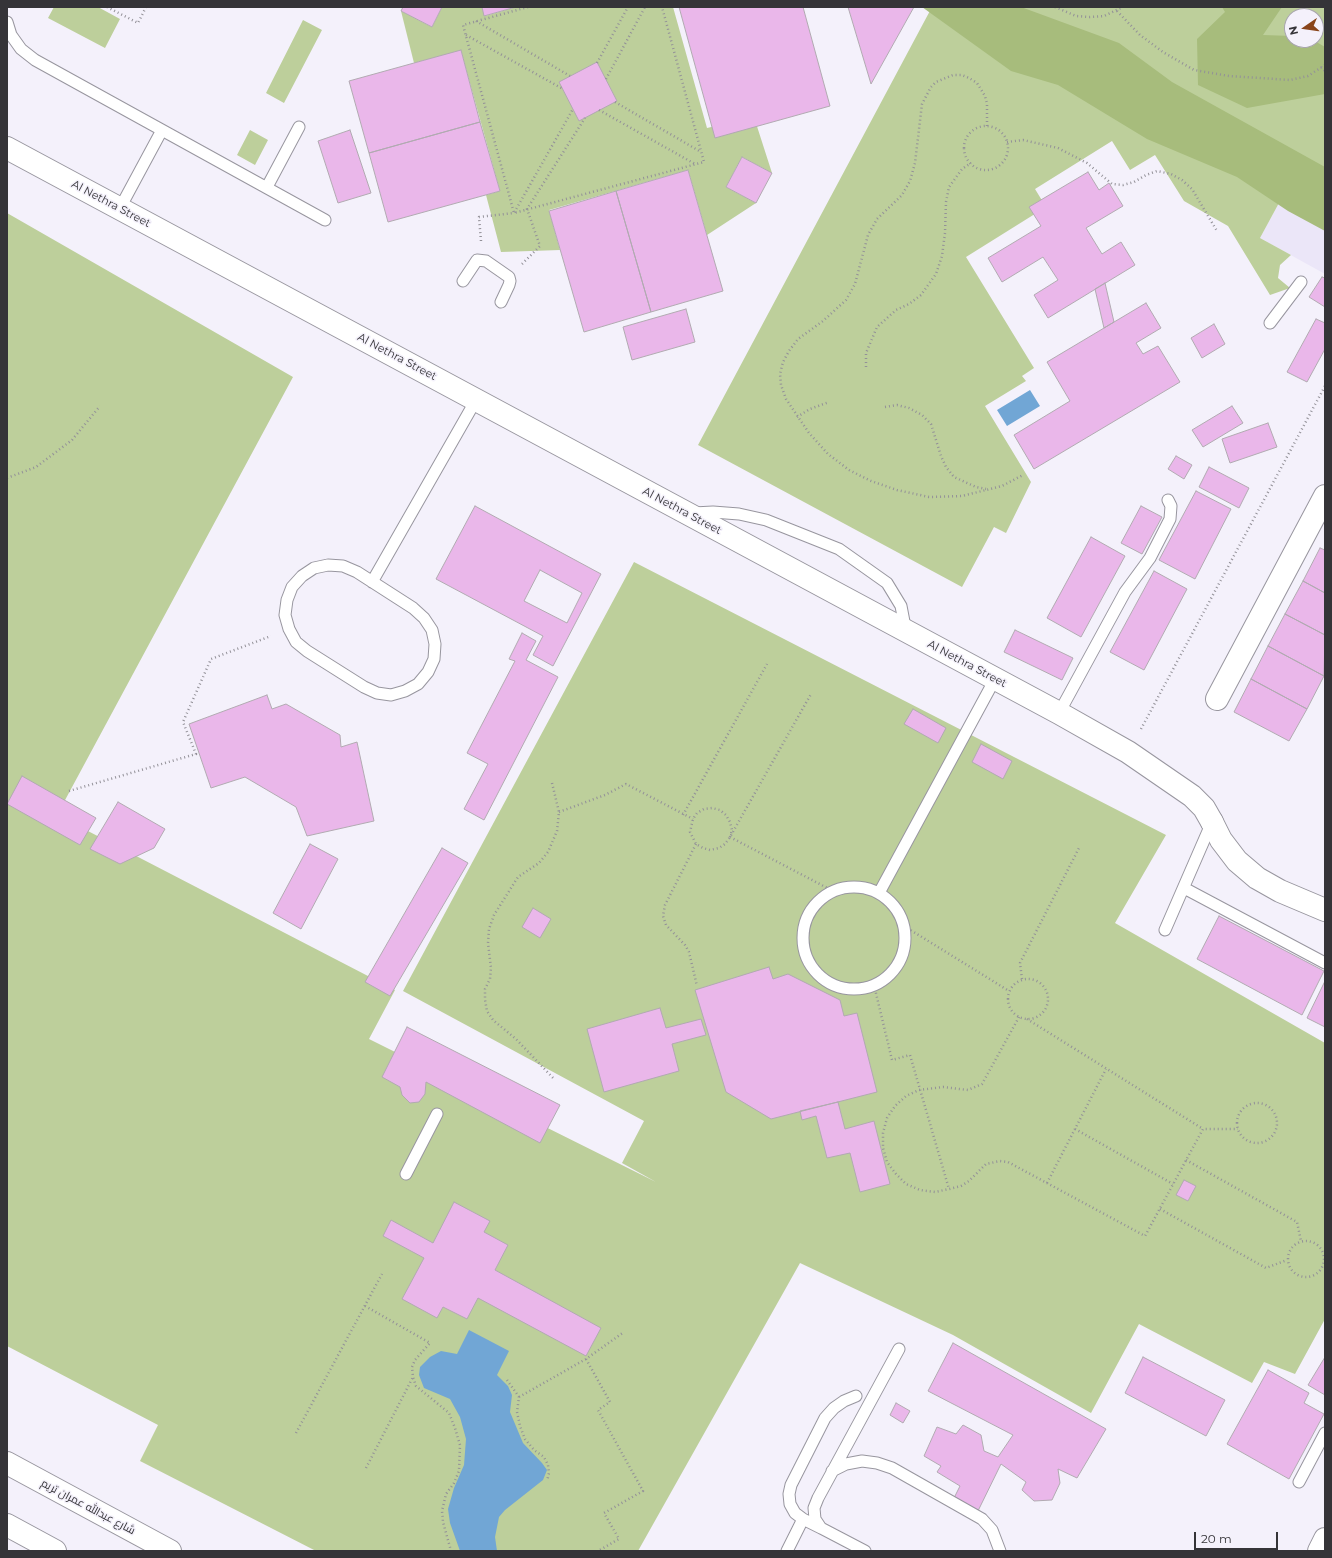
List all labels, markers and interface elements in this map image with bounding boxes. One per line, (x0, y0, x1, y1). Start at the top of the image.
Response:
north arrow (1284, 8, 1324, 48)
text: N (1285, 25, 1301, 36)
street label: Al Nethra Street (69, 178, 153, 230)
street label: Al Nethra Street (355, 331, 439, 383)
street label: Al Nethra Street (640, 485, 724, 537)
street label: Al Nethra Street (925, 638, 1009, 690)
street label: شارع عبدالله عمران تريم (39, 1477, 137, 1537)
scale bar (1196, 1524, 1280, 1550)
text: 20 m (1201, 1531, 1232, 1546)

